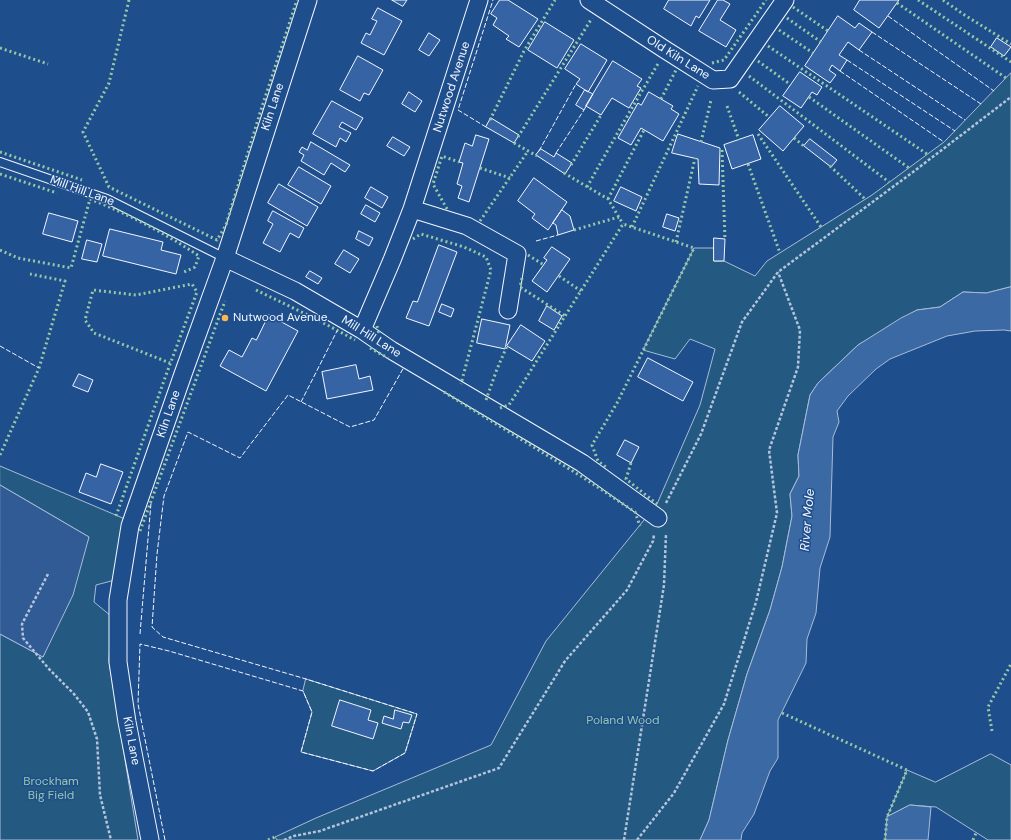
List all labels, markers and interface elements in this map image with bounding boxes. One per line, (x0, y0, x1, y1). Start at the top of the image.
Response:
street label: Old Kiln Lane (644, 33, 712, 83)
street label: Nutwood Avenue (431, 40, 473, 134)
street label: Kiln Lane (259, 81, 287, 133)
street label: Mill Hill Lane (48, 173, 116, 209)
place label: Nutwood Avenue (233, 311, 328, 325)
marker: Nutwood Avenue (220, 313, 230, 323)
street label: Mill Hill Lane (338, 313, 404, 361)
street label: Kiln Lane (154, 388, 184, 440)
water label: River Mole (798, 488, 818, 552)
park label: Poland Wood (586, 714, 660, 728)
street label: Kiln Lane (119, 715, 143, 767)
park label: Brockham Big Field (23, 775, 79, 803)

